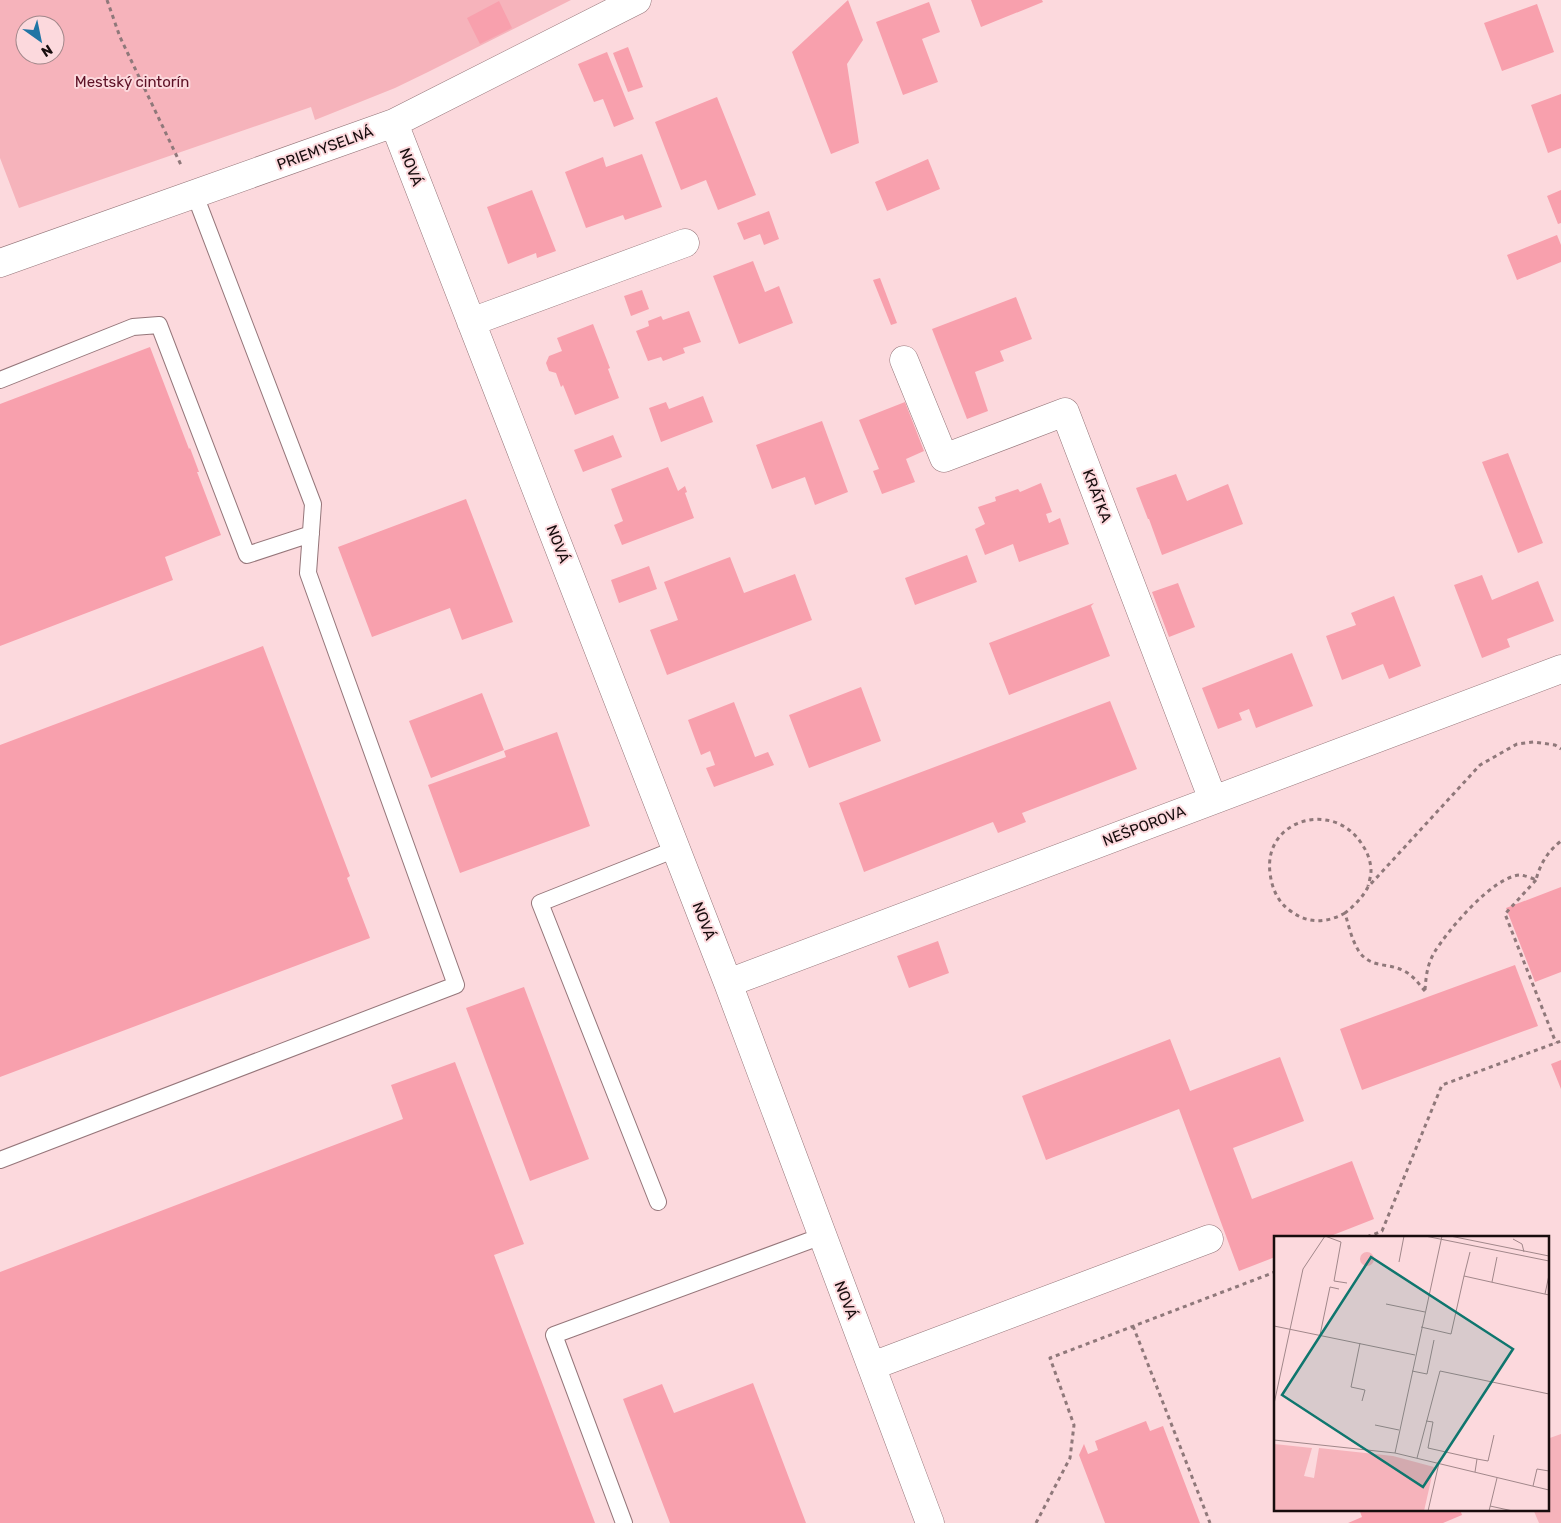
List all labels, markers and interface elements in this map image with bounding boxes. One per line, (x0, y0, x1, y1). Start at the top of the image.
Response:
north arrow (15, 15, 65, 65)
text: N (38, 41, 56, 60)
park label: Mestský cintorín (75, 73, 189, 91)
street label: PRIEMYSELNÁ (274, 122, 376, 174)
street label: NOVÁ (396, 145, 426, 189)
street label: KRÁTKA (1079, 467, 1115, 525)
street label: NOVÁ (543, 522, 573, 566)
street label: NEŠPOROVA (1100, 802, 1188, 850)
street label: NOVÁ (689, 899, 719, 943)
inset map (1274, 1236, 1548, 1510)
street label: NOVÁ (831, 1278, 861, 1322)

